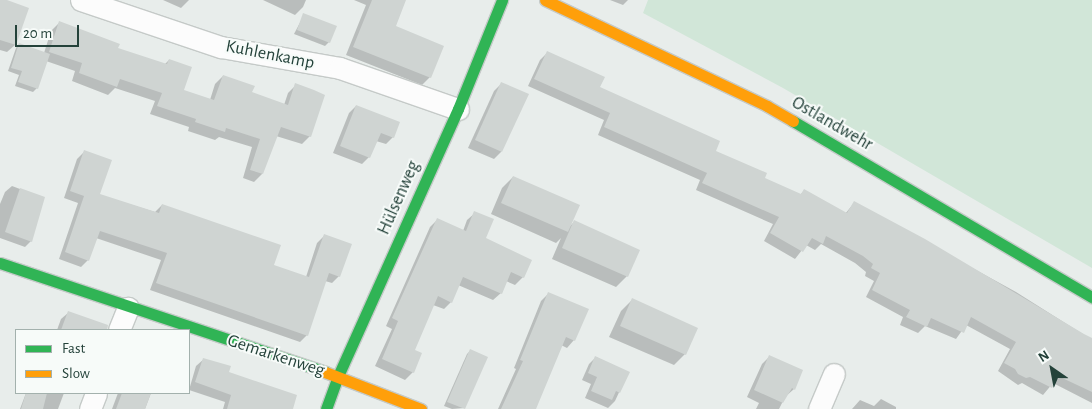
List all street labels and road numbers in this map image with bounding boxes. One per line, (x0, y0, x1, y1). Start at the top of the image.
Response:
street label: Kuhlenkamp (224, 36, 316, 74)
street label: Ostlandwehr (788, 92, 876, 156)
street label: Hülsenweg (373, 158, 425, 238)
street label: Gemarkenweg (225, 330, 327, 382)

